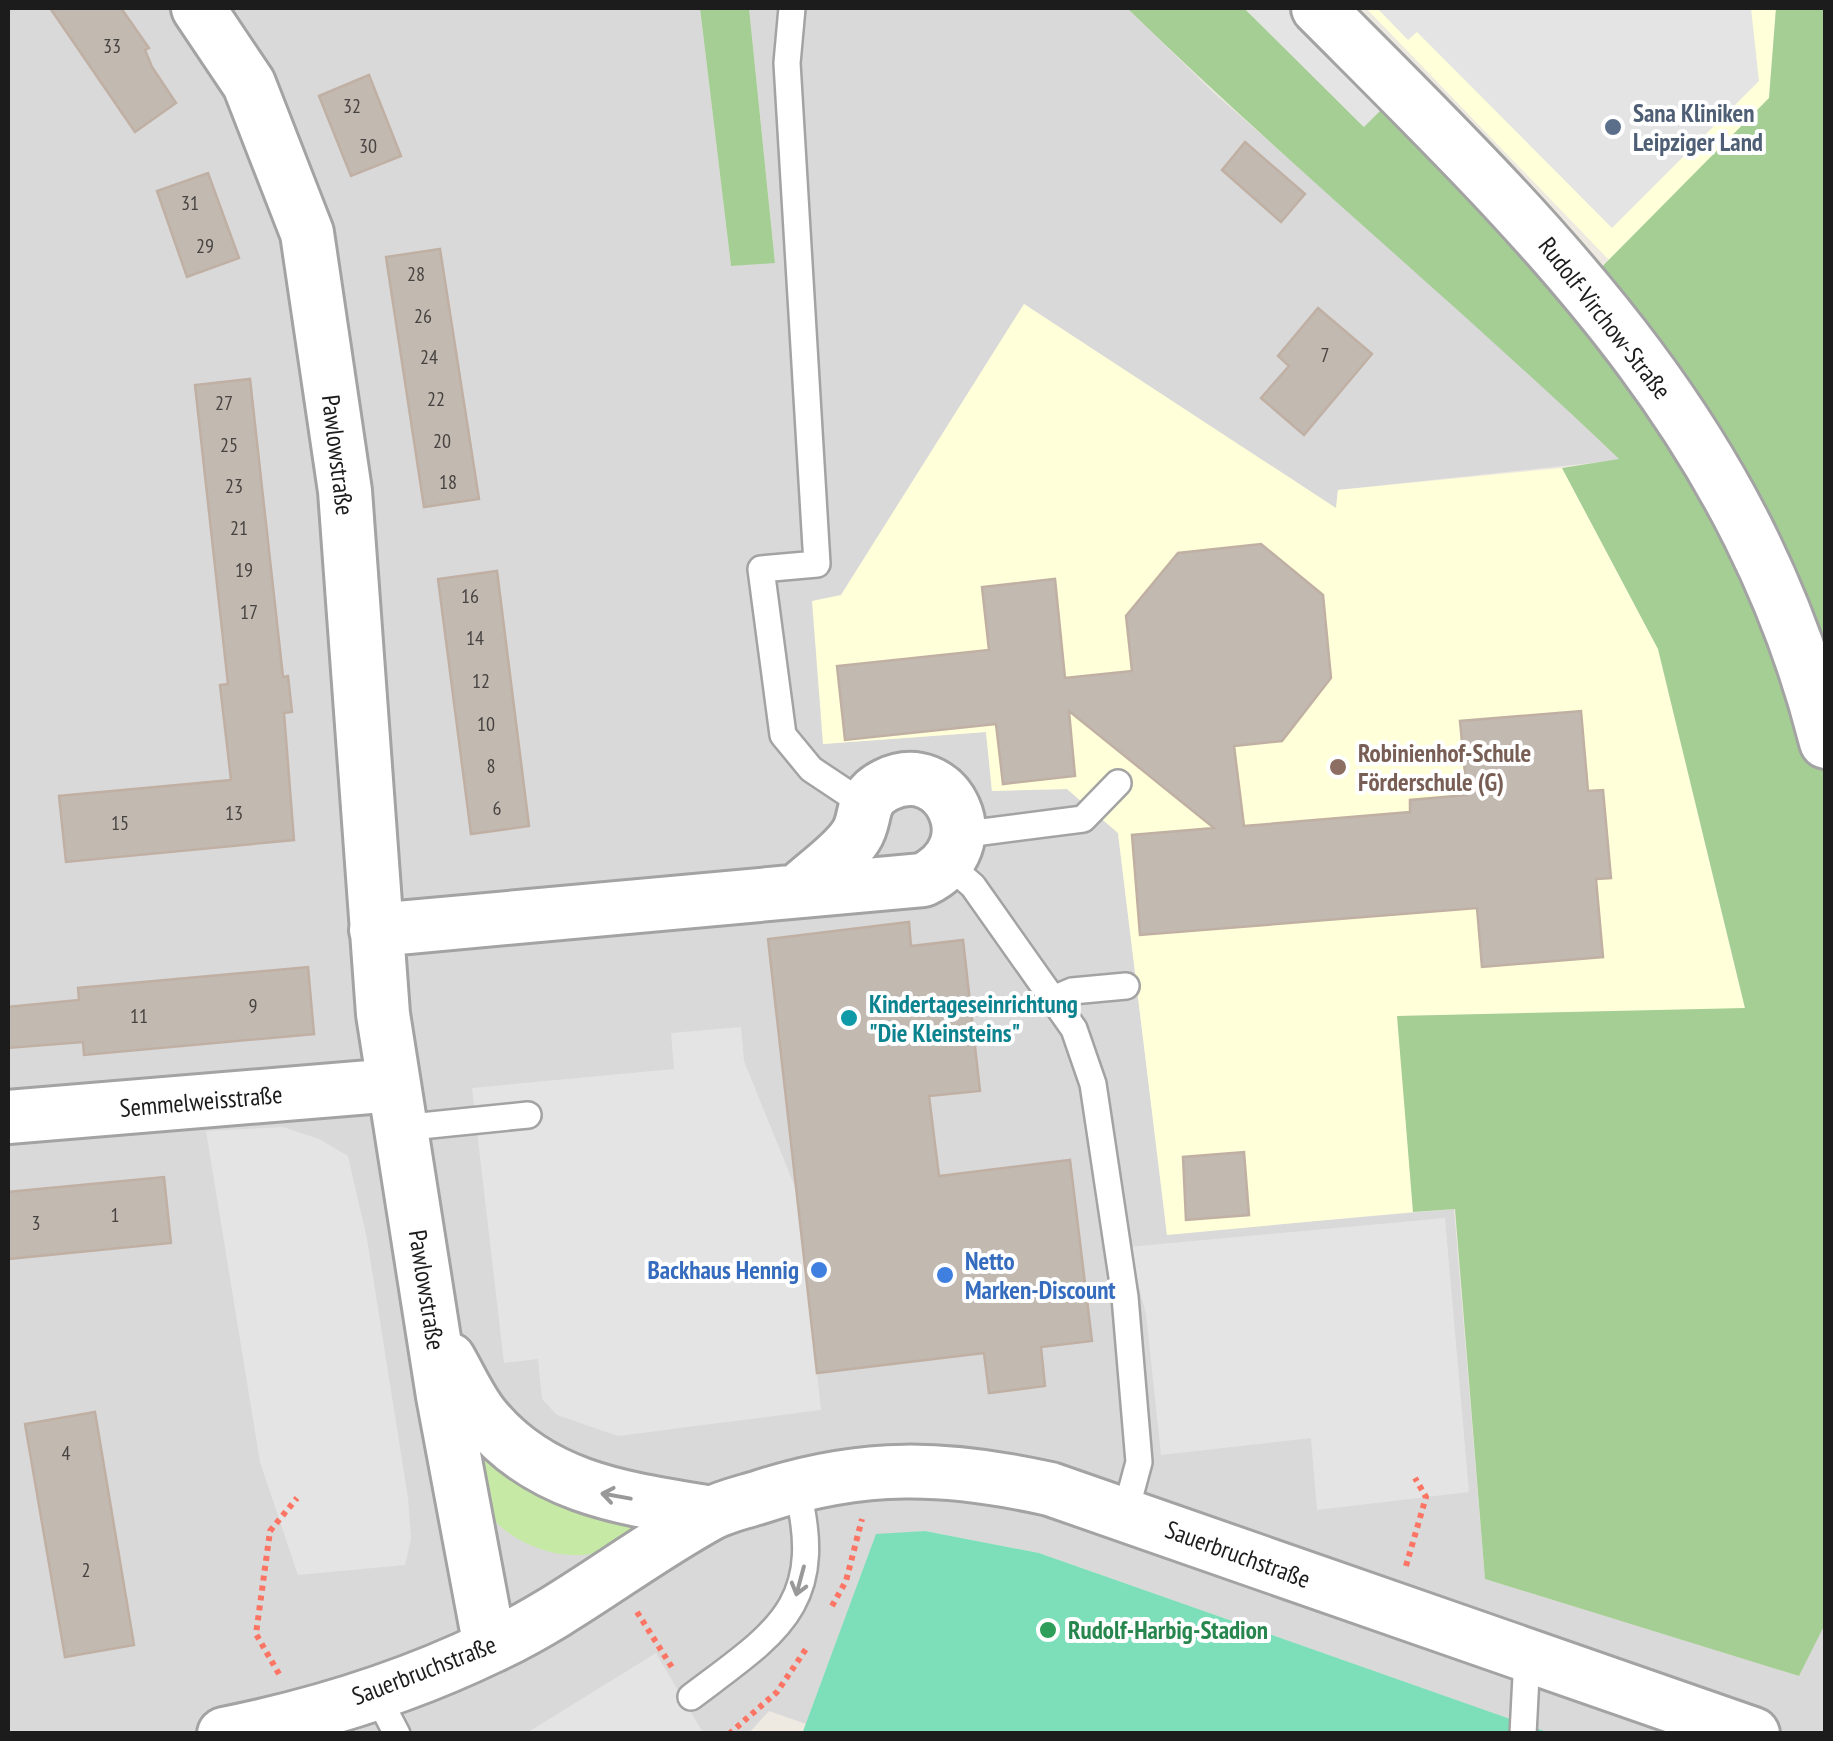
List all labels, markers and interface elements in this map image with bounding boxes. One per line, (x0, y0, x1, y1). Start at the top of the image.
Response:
house number: 33 (103, 33, 121, 59)
house number: 32 (343, 93, 361, 119)
place label: Sana Kliniken Leipziger Land (1633, 97, 1763, 158)
marker: Sana Kliniken Leipziger Land (1602, 116, 1624, 138)
house number: 30 (359, 133, 377, 159)
house number: 31 (181, 190, 199, 216)
street label: Rudolf-Virchow-Straße (1532, 230, 1678, 406)
house number: 29 (196, 233, 214, 259)
house number: 28 (407, 261, 425, 287)
house number: 26 (414, 303, 432, 329)
house number: 7 (1321, 342, 1330, 368)
house number: 24 (420, 344, 438, 370)
house number: 22 (427, 386, 445, 412)
house number: 27 (215, 390, 233, 416)
street label: Pawlowstraße (315, 393, 361, 517)
house number: 20 (433, 428, 451, 454)
house number: 25 (220, 432, 238, 458)
house number: 18 (439, 469, 457, 495)
house number: 23 (225, 473, 243, 499)
house number: 21 (230, 515, 248, 541)
house number: 19 (235, 557, 253, 583)
house number: 16 (461, 583, 479, 609)
house number: 17 (240, 599, 258, 625)
house number: 14 (466, 625, 484, 651)
house number: 12 (472, 668, 490, 694)
house number: 10 (477, 711, 495, 737)
place label: Robinienhof-Schule Förderschule (G) (1358, 737, 1531, 798)
house number: 8 (487, 753, 496, 779)
marker: Robinienhof-Schule Förderschule (G) (1327, 756, 1349, 778)
house number: 6 (493, 795, 502, 821)
house number: 13 (225, 800, 243, 826)
house number: 15 (111, 810, 129, 836)
place label: Kindertageseinrichtung "Die Kleinsteins" (869, 988, 1078, 1049)
house number: 9 (249, 993, 258, 1019)
house number: 11 (130, 1003, 148, 1029)
marker: Kindertageseinrichtung "Die Kleinsteins" (838, 1007, 860, 1029)
street label: Semmelweisstraße (118, 1078, 284, 1124)
house number: 1 (111, 1202, 120, 1228)
house number: 3 (32, 1210, 41, 1236)
street label: Pawlowstraße (402, 1228, 452, 1352)
place label: Netto Marken-Discount (965, 1245, 1116, 1306)
place label: Backhaus Hennig (648, 1254, 799, 1286)
marker: Backhaus Hennig (808, 1259, 830, 1281)
marker: Netto Marken-Discount (934, 1264, 956, 1286)
house number: 4 (62, 1440, 71, 1466)
one-way arrow (601, 1486, 633, 1505)
street label: Sauerbruchstraße (1161, 1513, 1315, 1595)
house number: 2 (82, 1557, 91, 1583)
one-way arrow (790, 1565, 809, 1596)
place label: Rudolf-Harbig-Stadion (1068, 1614, 1268, 1646)
marker: Rudolf-Harbig-Stadion (1037, 1619, 1059, 1641)
street label: Sauerbruchstraße (347, 1628, 501, 1712)

